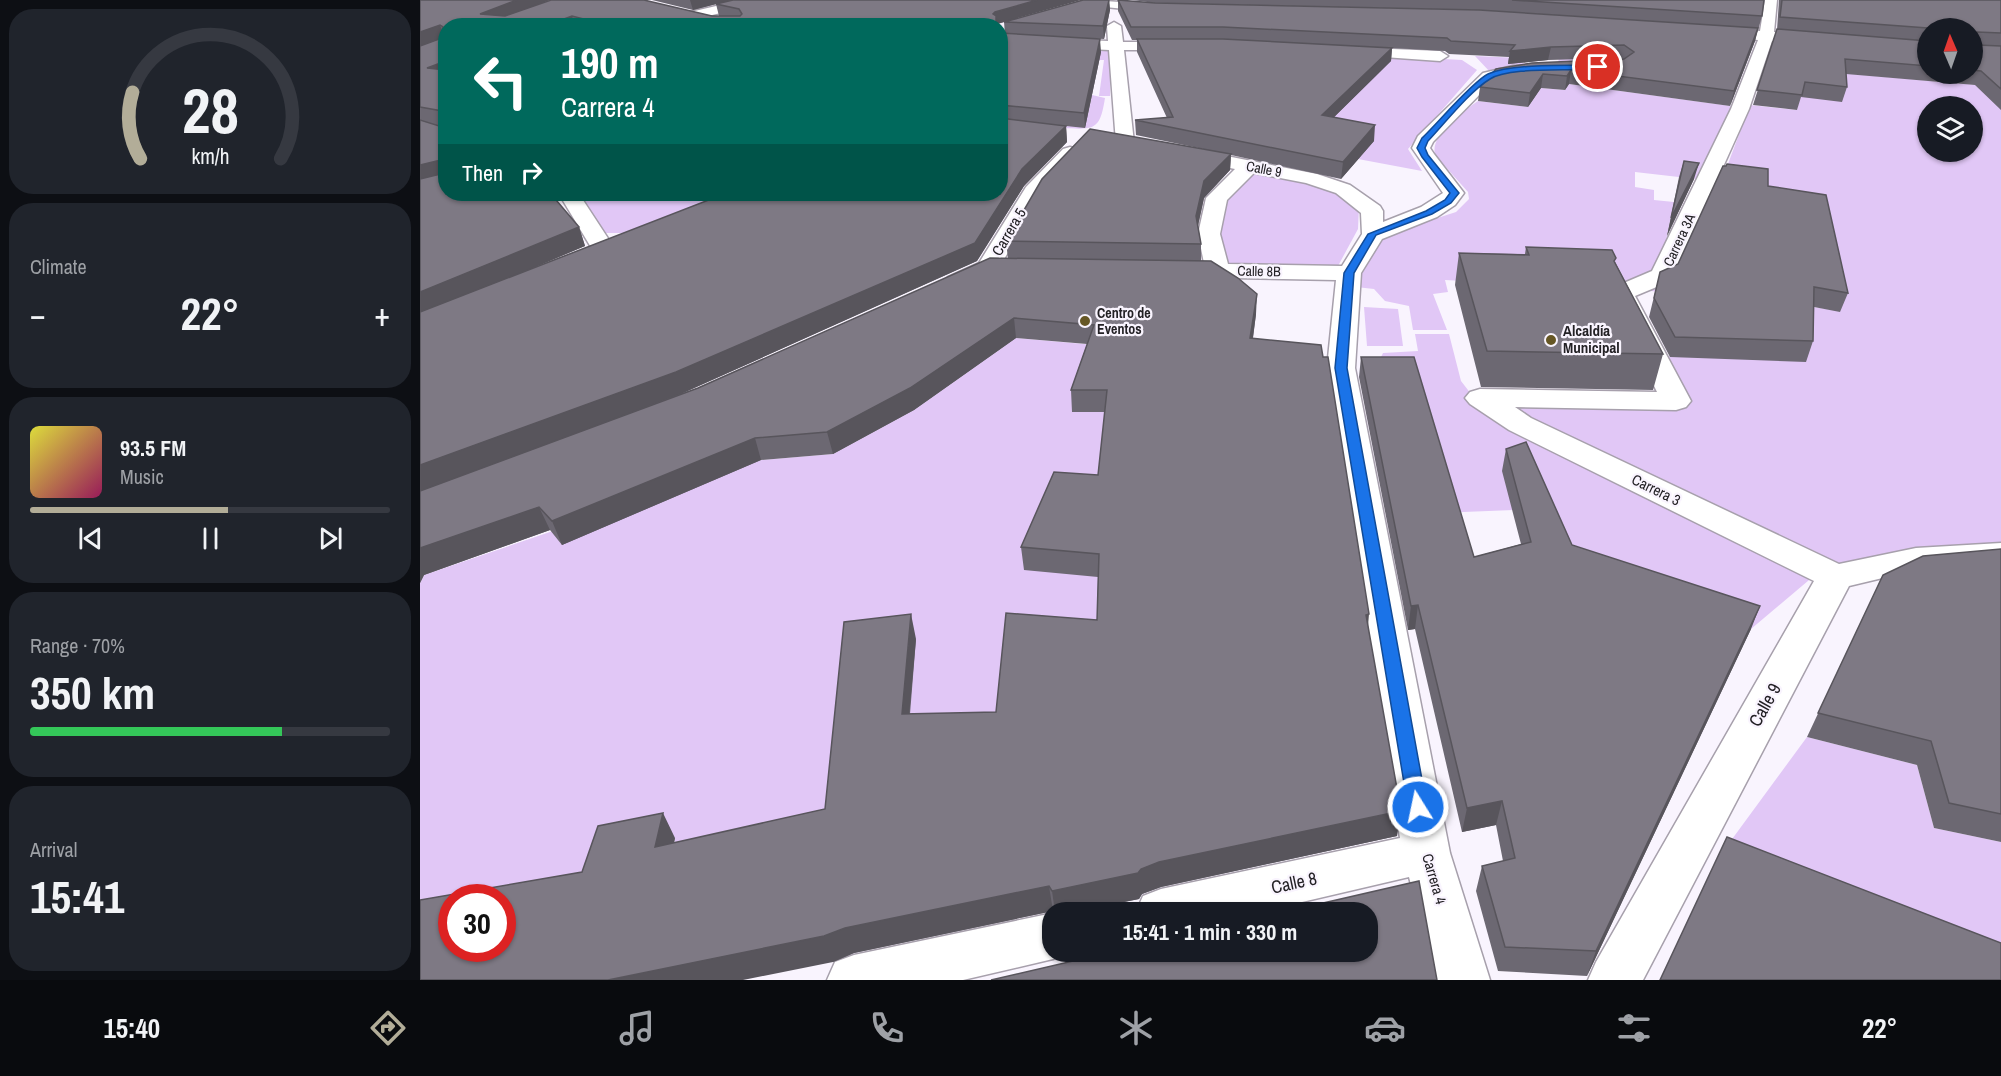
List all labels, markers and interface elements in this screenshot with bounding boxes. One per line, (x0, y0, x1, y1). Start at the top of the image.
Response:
north arrow (1917, 18, 1983, 84)
map controls (1917, 18, 1983, 162)
text: 190 m (561, 35, 659, 91)
pin (1572, 41, 1623, 92)
icon: left (462, 42, 540, 120)
icon: arrive (1581, 50, 1614, 83)
text: 28 (182, 68, 238, 152)
text: Carrera 4 (561, 89, 655, 125)
button: layers (1917, 96, 1983, 162)
text: km/h (191, 142, 229, 171)
icon: right (515, 156, 548, 189)
street label: Calle 9 (1245, 157, 1283, 181)
text: Then (462, 158, 503, 188)
street label: Carrera 5 (986, 204, 1031, 259)
street label: Carrera 3A (1659, 210, 1699, 269)
text: Climate (30, 253, 87, 280)
street label: Calle 8B (1237, 262, 1281, 280)
text: 22° (180, 283, 240, 344)
text: − (30, 292, 46, 336)
text: + (374, 292, 390, 336)
place label: Centro de Eventos (1097, 304, 1151, 338)
marker: Centro de Eventos (1078, 314, 1092, 328)
place label: Alcaldía Municipal (1563, 320, 1620, 358)
marker: Alcaldía Municipal (1544, 333, 1558, 347)
text: 93.5 FM (120, 433, 186, 463)
text: Music (120, 463, 164, 490)
street label: Carrera 3 (1628, 469, 1684, 510)
icon: previous (74, 522, 107, 555)
icon: pause (194, 522, 227, 555)
icon: next (314, 522, 347, 555)
text: Range · 70% (30, 632, 125, 659)
text: 350 km (30, 662, 155, 723)
street label: Calle 9 (1742, 679, 1787, 731)
position arrow (1386, 775, 1450, 839)
text: Arrival (30, 836, 77, 863)
street label: Carrera 4 (1417, 851, 1452, 907)
text: 15:41 (30, 866, 124, 927)
street label: Calle 8 (1269, 866, 1319, 900)
speed limit sign: 30 (438, 884, 516, 962)
text: 15:41 · 1 min · 330 m (1123, 917, 1297, 947)
icon: directions (367, 1007, 409, 1049)
icon: music (616, 1007, 658, 1049)
icon: phone (866, 1007, 908, 1049)
icon: climate (1115, 1007, 1157, 1049)
icon: car (1364, 1007, 1406, 1049)
icon: filters (1613, 1007, 1655, 1049)
text: 15:40 (104, 1010, 160, 1046)
text: 22° (1862, 1010, 1897, 1046)

